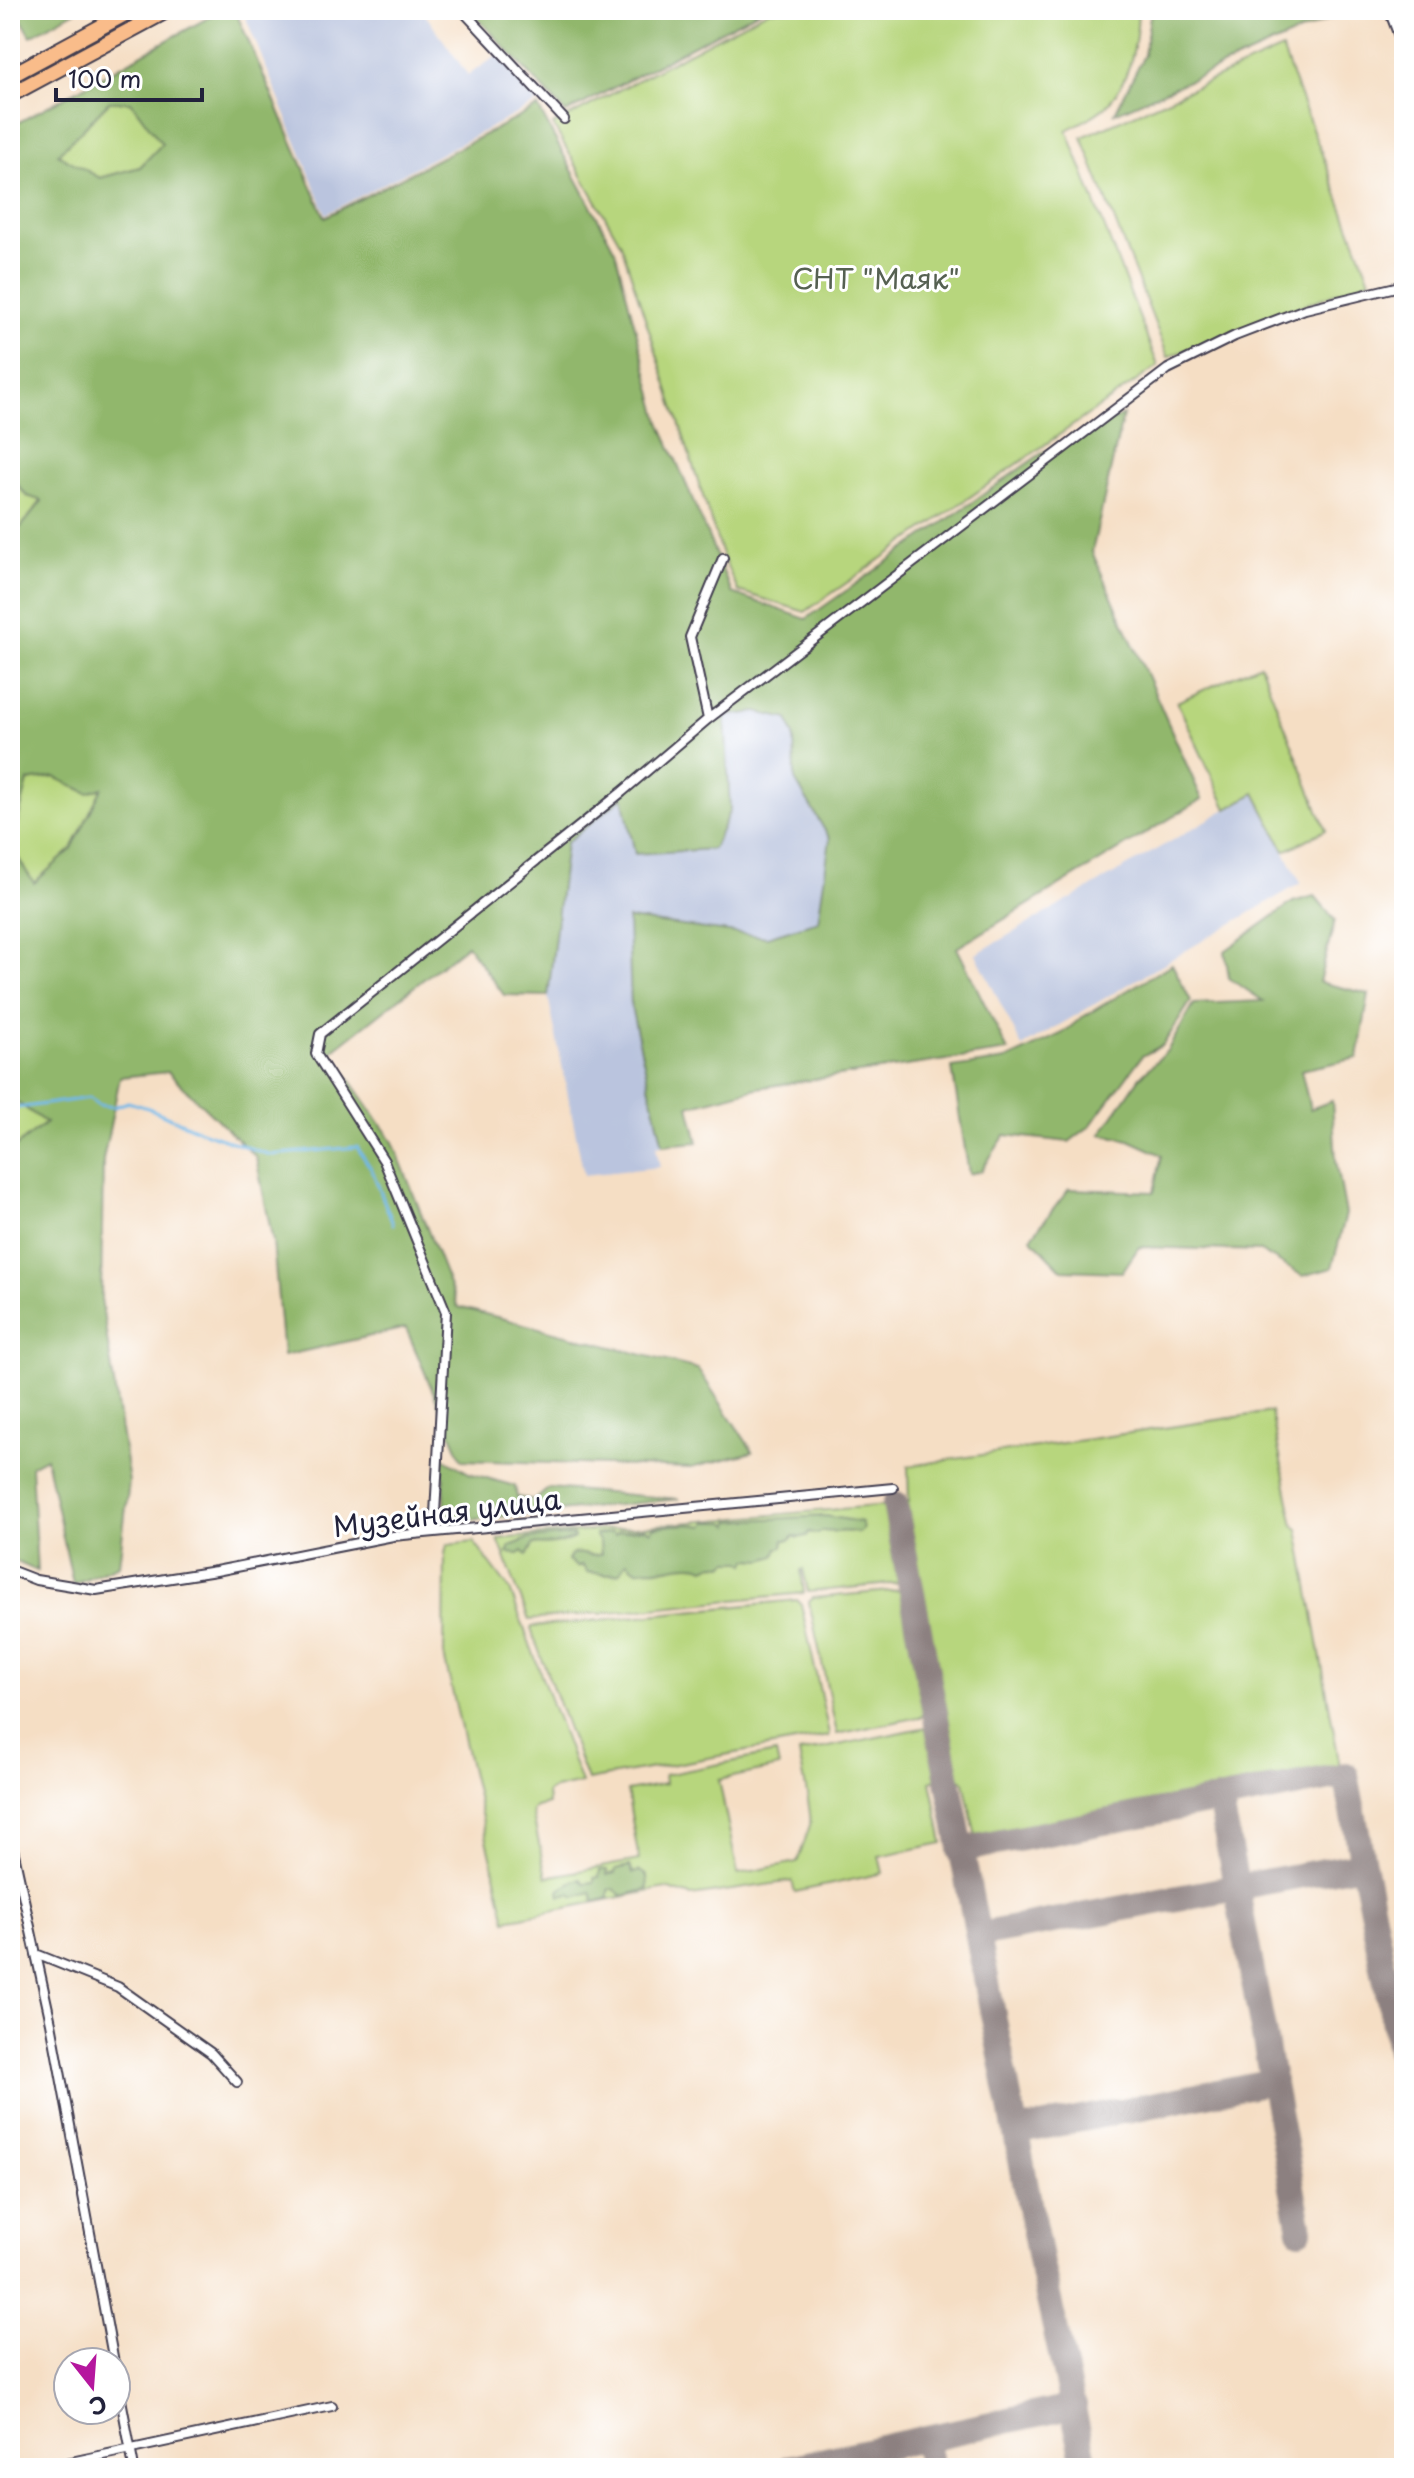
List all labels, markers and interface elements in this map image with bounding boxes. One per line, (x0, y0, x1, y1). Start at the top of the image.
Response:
scale bar (56, 52, 202, 102)
text: 100 m (68, 60, 141, 96)
park label: СНТ "Маяк" (792, 256, 960, 299)
street label: Музейная улица (331, 1476, 563, 1547)
north arrow (52, 2346, 132, 2426)
text: С (86, 2388, 111, 2425)

